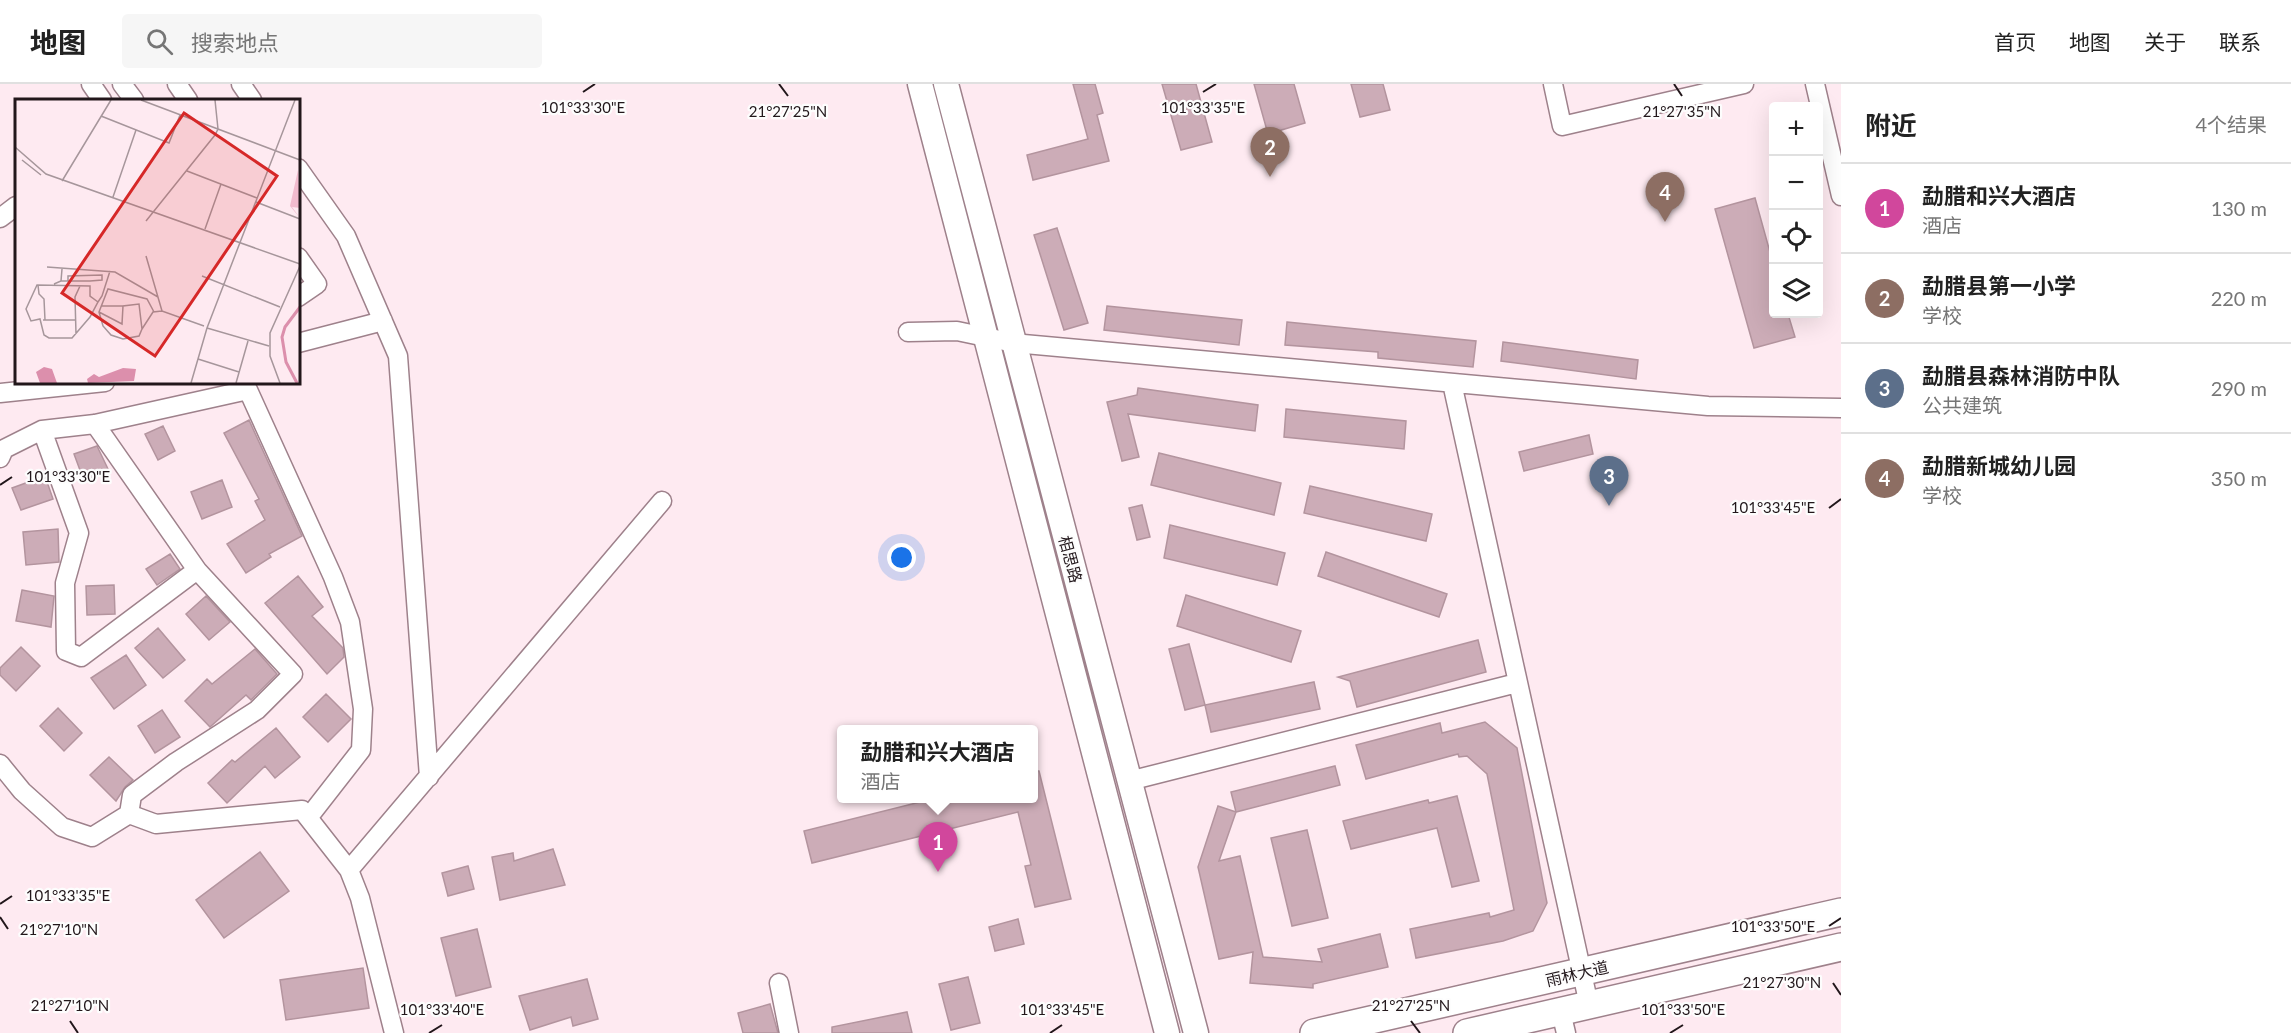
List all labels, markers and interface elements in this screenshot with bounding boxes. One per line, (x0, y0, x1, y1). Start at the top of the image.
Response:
search box (122, 14, 542, 68)
text: 地图 (30, 25, 86, 59)
icon: search (143, 25, 176, 58)
text: 搜索地点 (191, 29, 279, 56)
text: 首页 (1994, 29, 2036, 54)
text: 地图 (2069, 29, 2111, 54)
text: 关于 (2144, 29, 2186, 54)
text: 联系 (2219, 29, 2261, 54)
text: 101°33'30"E (541, 98, 625, 116)
text: 101°33'35"E (1161, 98, 1245, 116)
inset map (15, 99, 300, 384)
text: 21°27'25"N (749, 102, 827, 120)
text: 21°27'35"N (1643, 102, 1721, 120)
map controls (1769, 102, 1823, 318)
button: + (1769, 102, 1823, 156)
text: 附近 (1865, 109, 1917, 141)
text: 4个结果 (2195, 112, 2267, 136)
pin: 2 (1250, 128, 1290, 177)
button: − (1769, 156, 1823, 210)
pin: 4 (1646, 172, 1684, 222)
text: 勐腊和兴大酒店 (1922, 182, 2076, 209)
text: 1 (1879, 196, 1890, 220)
text: 130 m (2211, 196, 2267, 220)
button: locate (1769, 210, 1823, 264)
text: 酒店 (1922, 213, 1962, 237)
button: layers (1769, 264, 1823, 318)
text: 勐腊县第一小学 (1922, 272, 2076, 299)
text: 2 (1879, 286, 1890, 310)
text: 220 m (2211, 286, 2267, 310)
text: 学校 (1922, 303, 1962, 327)
text: 勐腊县森林消防中队 (1922, 362, 2120, 389)
text: 3 (1879, 376, 1890, 400)
text: 290 m (2211, 376, 2267, 400)
text: 公共建筑 (1922, 393, 2002, 417)
text: 勐腊新城幼儿园 (1922, 452, 2076, 479)
pin: 3 (1590, 456, 1628, 506)
text: 4 (1879, 466, 1890, 490)
text: 350 m (2211, 466, 2267, 490)
text: 101°33'30"E (26, 467, 110, 485)
text: 学校 (1922, 483, 1962, 507)
text: 101°33'45"E (1731, 498, 1815, 516)
street label: 相思路 (1056, 533, 1086, 585)
your location (887, 543, 916, 572)
popup (837, 725, 1038, 803)
text: 勐腊和兴大酒店 (860, 738, 1015, 765)
text: 酒店 (860, 769, 900, 793)
pin: 1 (918, 822, 958, 872)
text: 101°33'35"E (26, 886, 110, 904)
text: 101°33'50"E (1731, 917, 1815, 935)
text: 21°27'10"N (20, 920, 98, 938)
street label: 雨林大道 (1544, 957, 1610, 989)
text: 21°27'30"N (1743, 973, 1821, 991)
text: 21°27'10"N (31, 996, 109, 1014)
text: 21°27'25"N (1372, 996, 1450, 1014)
text: 101°33'40"E (400, 1000, 484, 1018)
text: 101°33'45"E (1020, 1000, 1104, 1018)
text: 101°33'50"E (1641, 1000, 1725, 1018)

